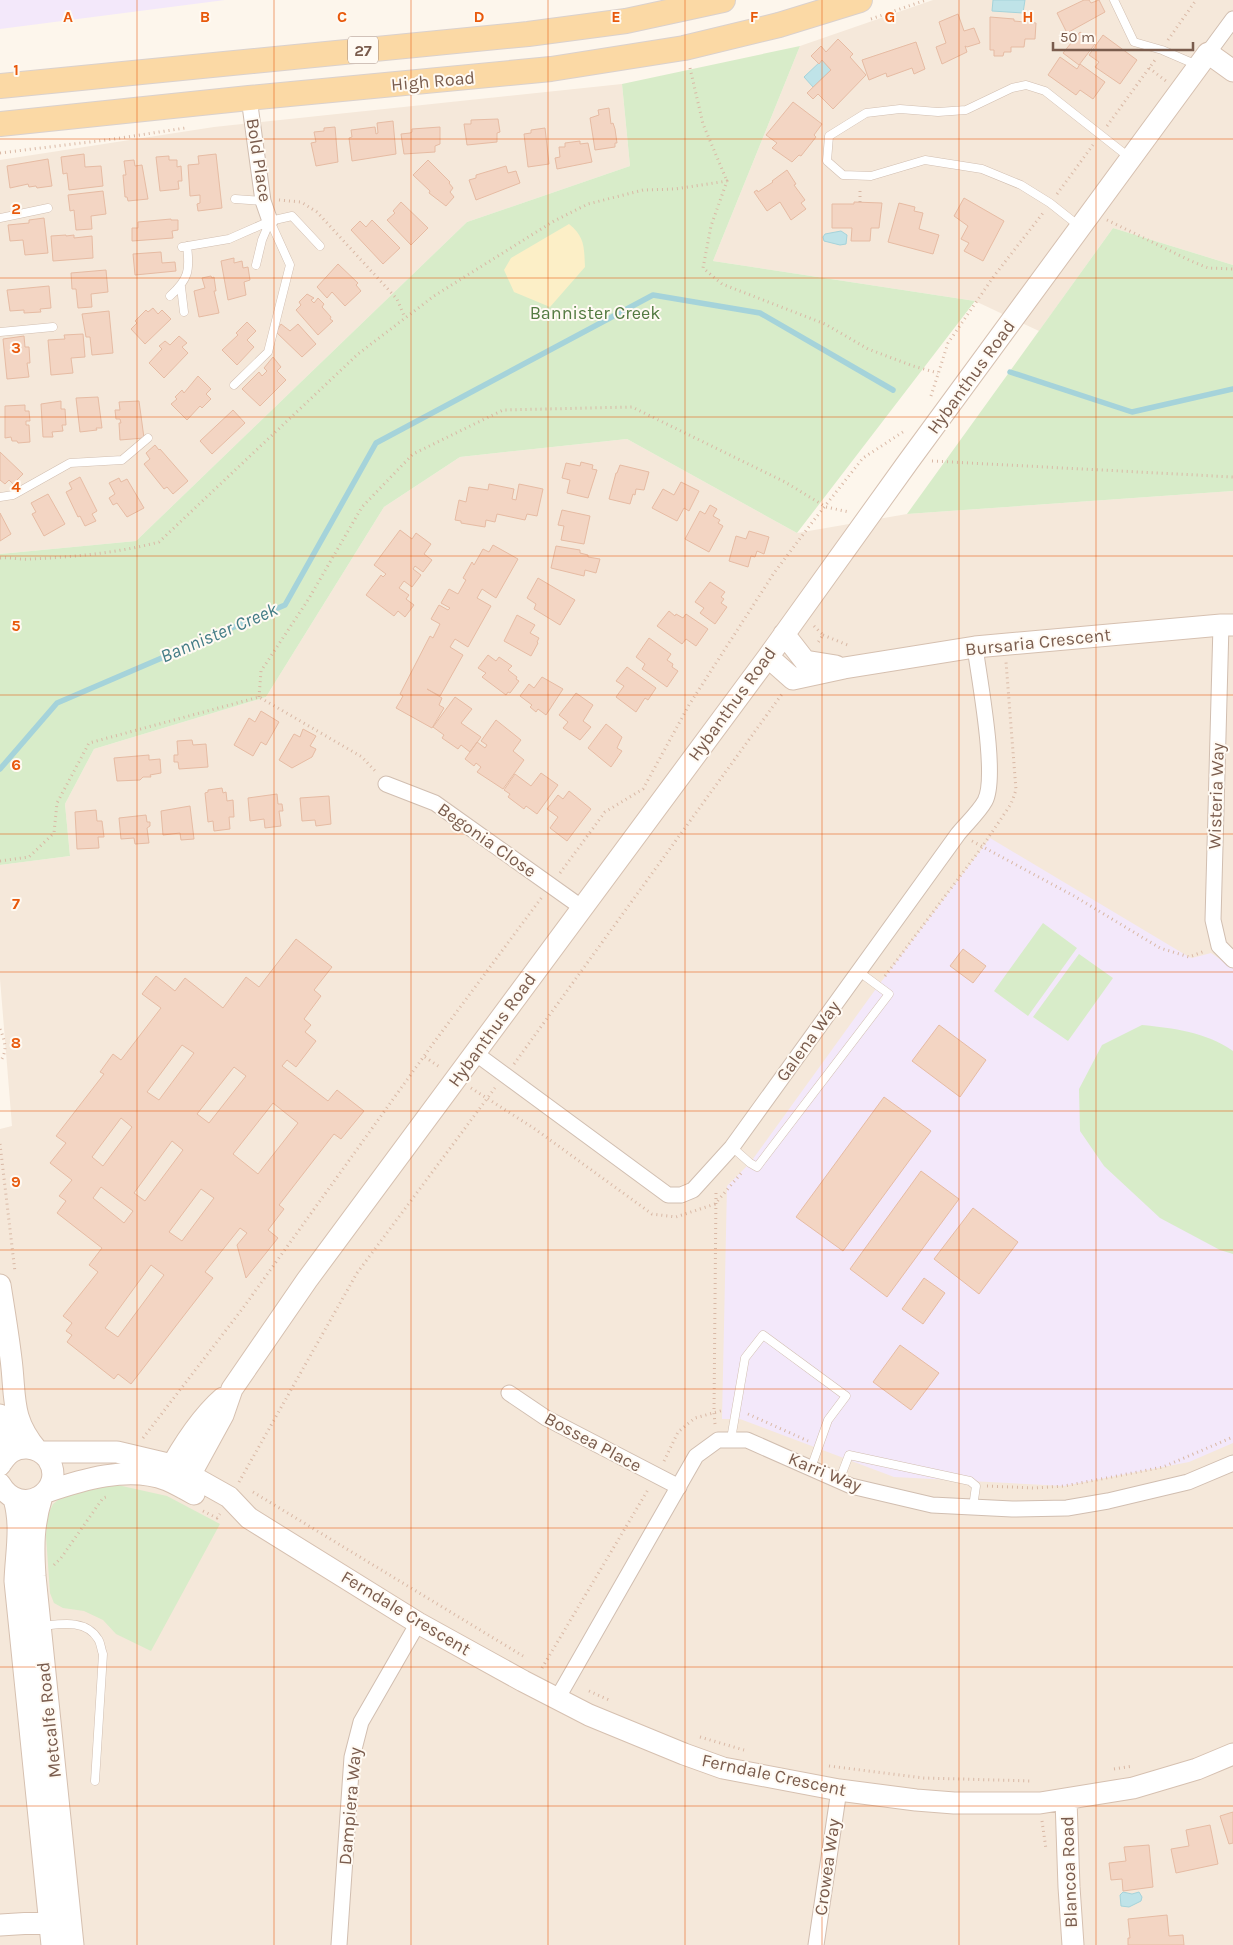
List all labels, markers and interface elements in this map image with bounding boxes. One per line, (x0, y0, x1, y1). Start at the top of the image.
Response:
text: A (63, 7, 73, 26)
text: B (200, 7, 210, 26)
text: C (337, 7, 347, 26)
text: D (474, 7, 485, 26)
text: E (611, 7, 621, 26)
text: F (750, 7, 759, 26)
text: G (885, 7, 895, 26)
text: H (1022, 7, 1034, 26)
scale bar (1053, 20, 1193, 52)
text: 50 m (1060, 28, 1095, 46)
road number: 27 (348, 36, 378, 64)
text: 1 (13, 60, 19, 79)
street label: High Road (390, 66, 476, 96)
street label: Bold Place (242, 117, 276, 203)
text: 2 (11, 199, 21, 218)
park label: Bannister Creek (530, 302, 660, 324)
street label: Hybanthus Road (922, 316, 1020, 438)
text: 3 (11, 338, 21, 357)
text: 4 (11, 477, 21, 496)
water label: Bannister Creek (157, 598, 281, 668)
text: 5 (11, 616, 21, 635)
street label: Bursaria Crescent (964, 623, 1112, 661)
street label: Hybanthus Road (683, 643, 781, 765)
street label: Wisteria Way (1203, 742, 1229, 850)
text: 6 (11, 755, 21, 774)
street label: Begonia Close (433, 798, 541, 882)
text: 7 (12, 894, 20, 913)
street label: Hybanthus Road (443, 969, 541, 1091)
street label: Galena Way (771, 996, 845, 1086)
text: 8 (11, 1033, 21, 1052)
text: 9 (11, 1172, 21, 1191)
street label: Bossea Place (541, 1407, 645, 1477)
street label: Karri Way (785, 1447, 866, 1497)
street label: Ferndale Crescent (337, 1566, 475, 1660)
street label: Metcalfe Road (32, 1661, 66, 1779)
street label: Dampiera Way (334, 1746, 366, 1866)
street label: Ferndale Crescent (700, 1749, 848, 1801)
street label: Blancoa Road (1056, 1816, 1082, 1928)
street label: Crowea Way (809, 1817, 845, 1917)

